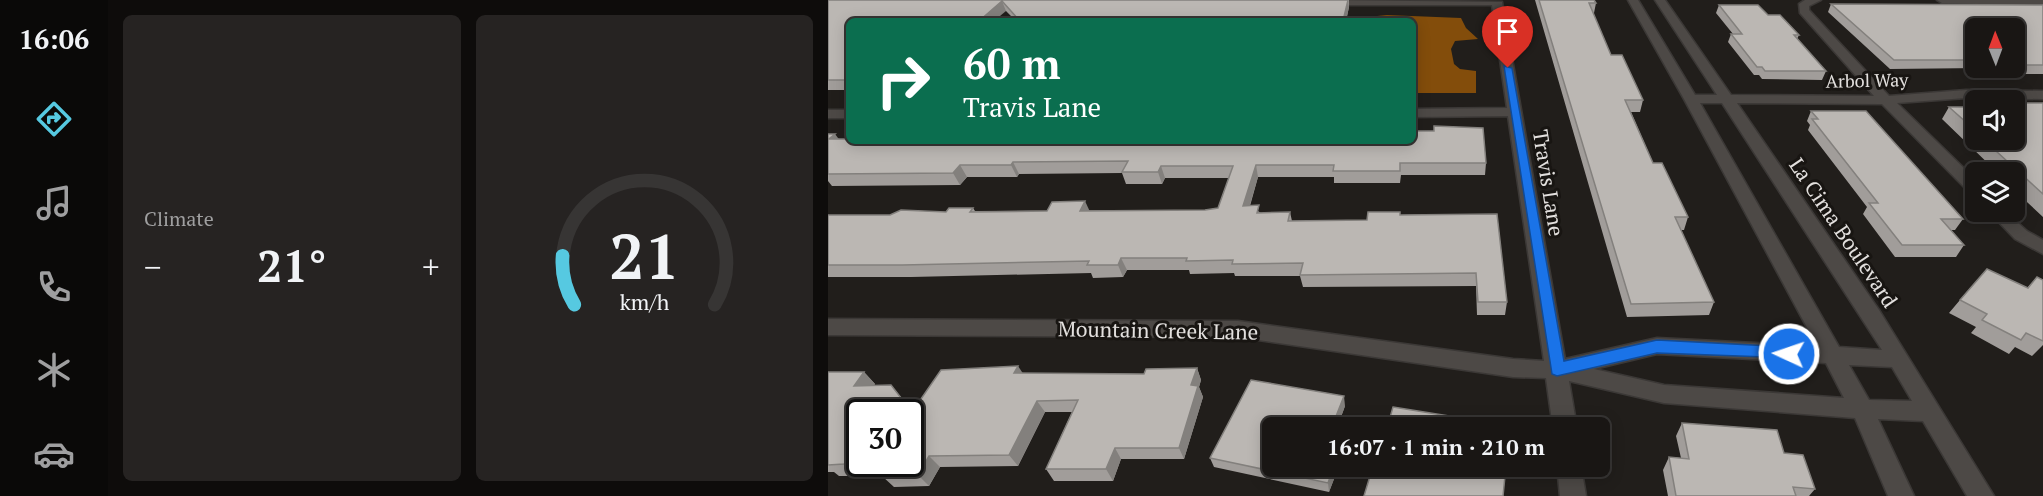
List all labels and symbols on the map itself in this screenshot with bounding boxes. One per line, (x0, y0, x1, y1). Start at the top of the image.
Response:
pin (1482, 6, 1533, 68)
north arrow (1965, 18, 2025, 78)
street label: Arbol Way (1825, 67, 1909, 93)
street label: Travis Lane (1527, 128, 1571, 238)
street label: La Cima Boulevard (1783, 152, 1905, 313)
street label: Mountain Creek Lane (1058, 314, 1258, 346)
position arrow (1757, 322, 1821, 386)
speed limit sign: 30 (846, 399, 924, 477)

